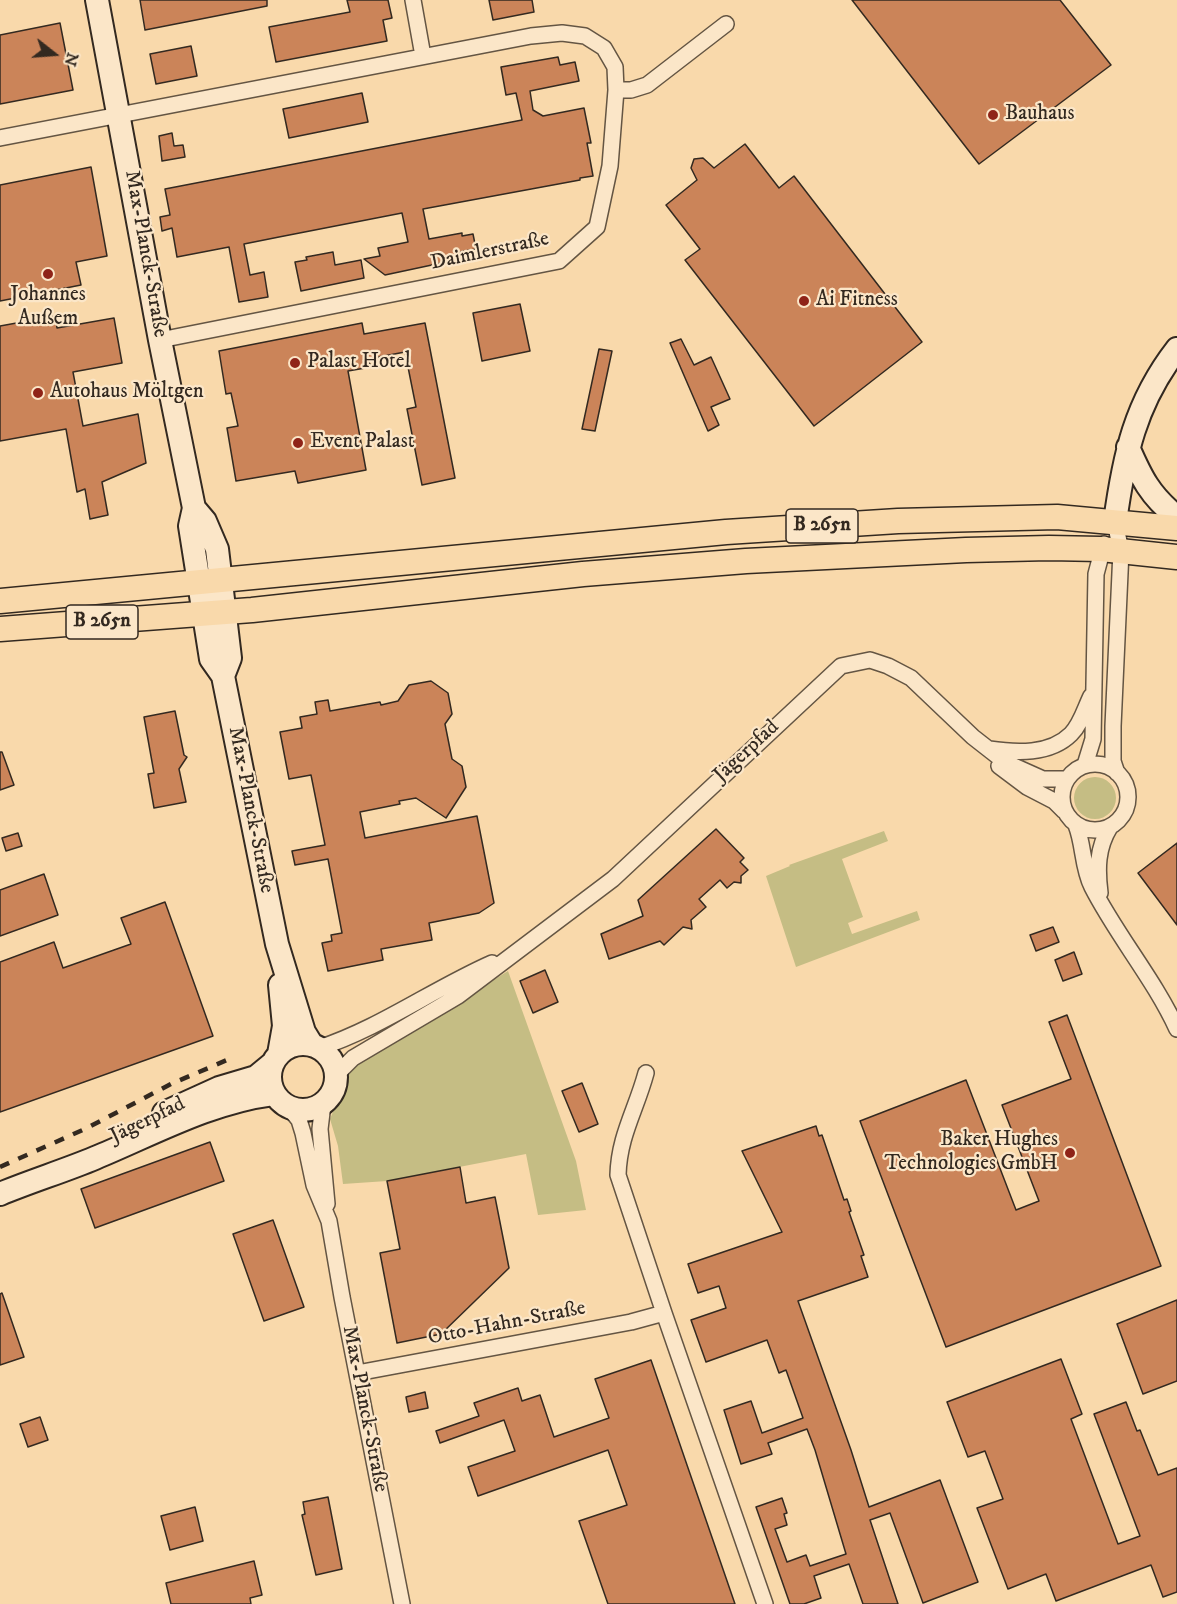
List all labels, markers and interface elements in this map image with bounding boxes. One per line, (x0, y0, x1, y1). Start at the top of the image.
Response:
north arrow (24, 24, 84, 84)
text: N (60, 50, 83, 68)
place label: Bauhaus (1005, 102, 1074, 128)
marker: Bauhaus (986, 108, 1000, 122)
street label: Max-Planck-Straße (118, 169, 172, 339)
street label: Daimlerstraße (429, 227, 551, 277)
marker: Johannes Außem (41, 267, 55, 281)
place label: Johannes Außem (10, 283, 86, 333)
place label: Ai Fitness (816, 288, 898, 314)
marker: Ai Fitness (797, 294, 811, 308)
place label: Palast Hotel (307, 350, 411, 376)
marker: Palast Hotel (288, 356, 302, 370)
place label: Autohaus Möltgen (50, 380, 204, 406)
marker: Autohaus Möltgen (31, 386, 45, 400)
place label: Event Palast (310, 430, 415, 456)
marker: Event Palast (291, 436, 305, 450)
road number: B 265n (786, 509, 858, 543)
road number: B 265n (66, 605, 138, 639)
street label: Jägerpfad (709, 715, 785, 789)
street label: Max-Planck-Straße (222, 725, 278, 895)
street label: Jägerpfad (106, 1092, 190, 1150)
place label: Baker Hughes Technologies GmbH (885, 1128, 1058, 1178)
marker: Baker Hughes Technologies GmbH (1063, 1146, 1077, 1160)
street label: Otto-Hahn-Straße (426, 1296, 588, 1352)
street label: Max-Planck-Straße (336, 1324, 392, 1494)

